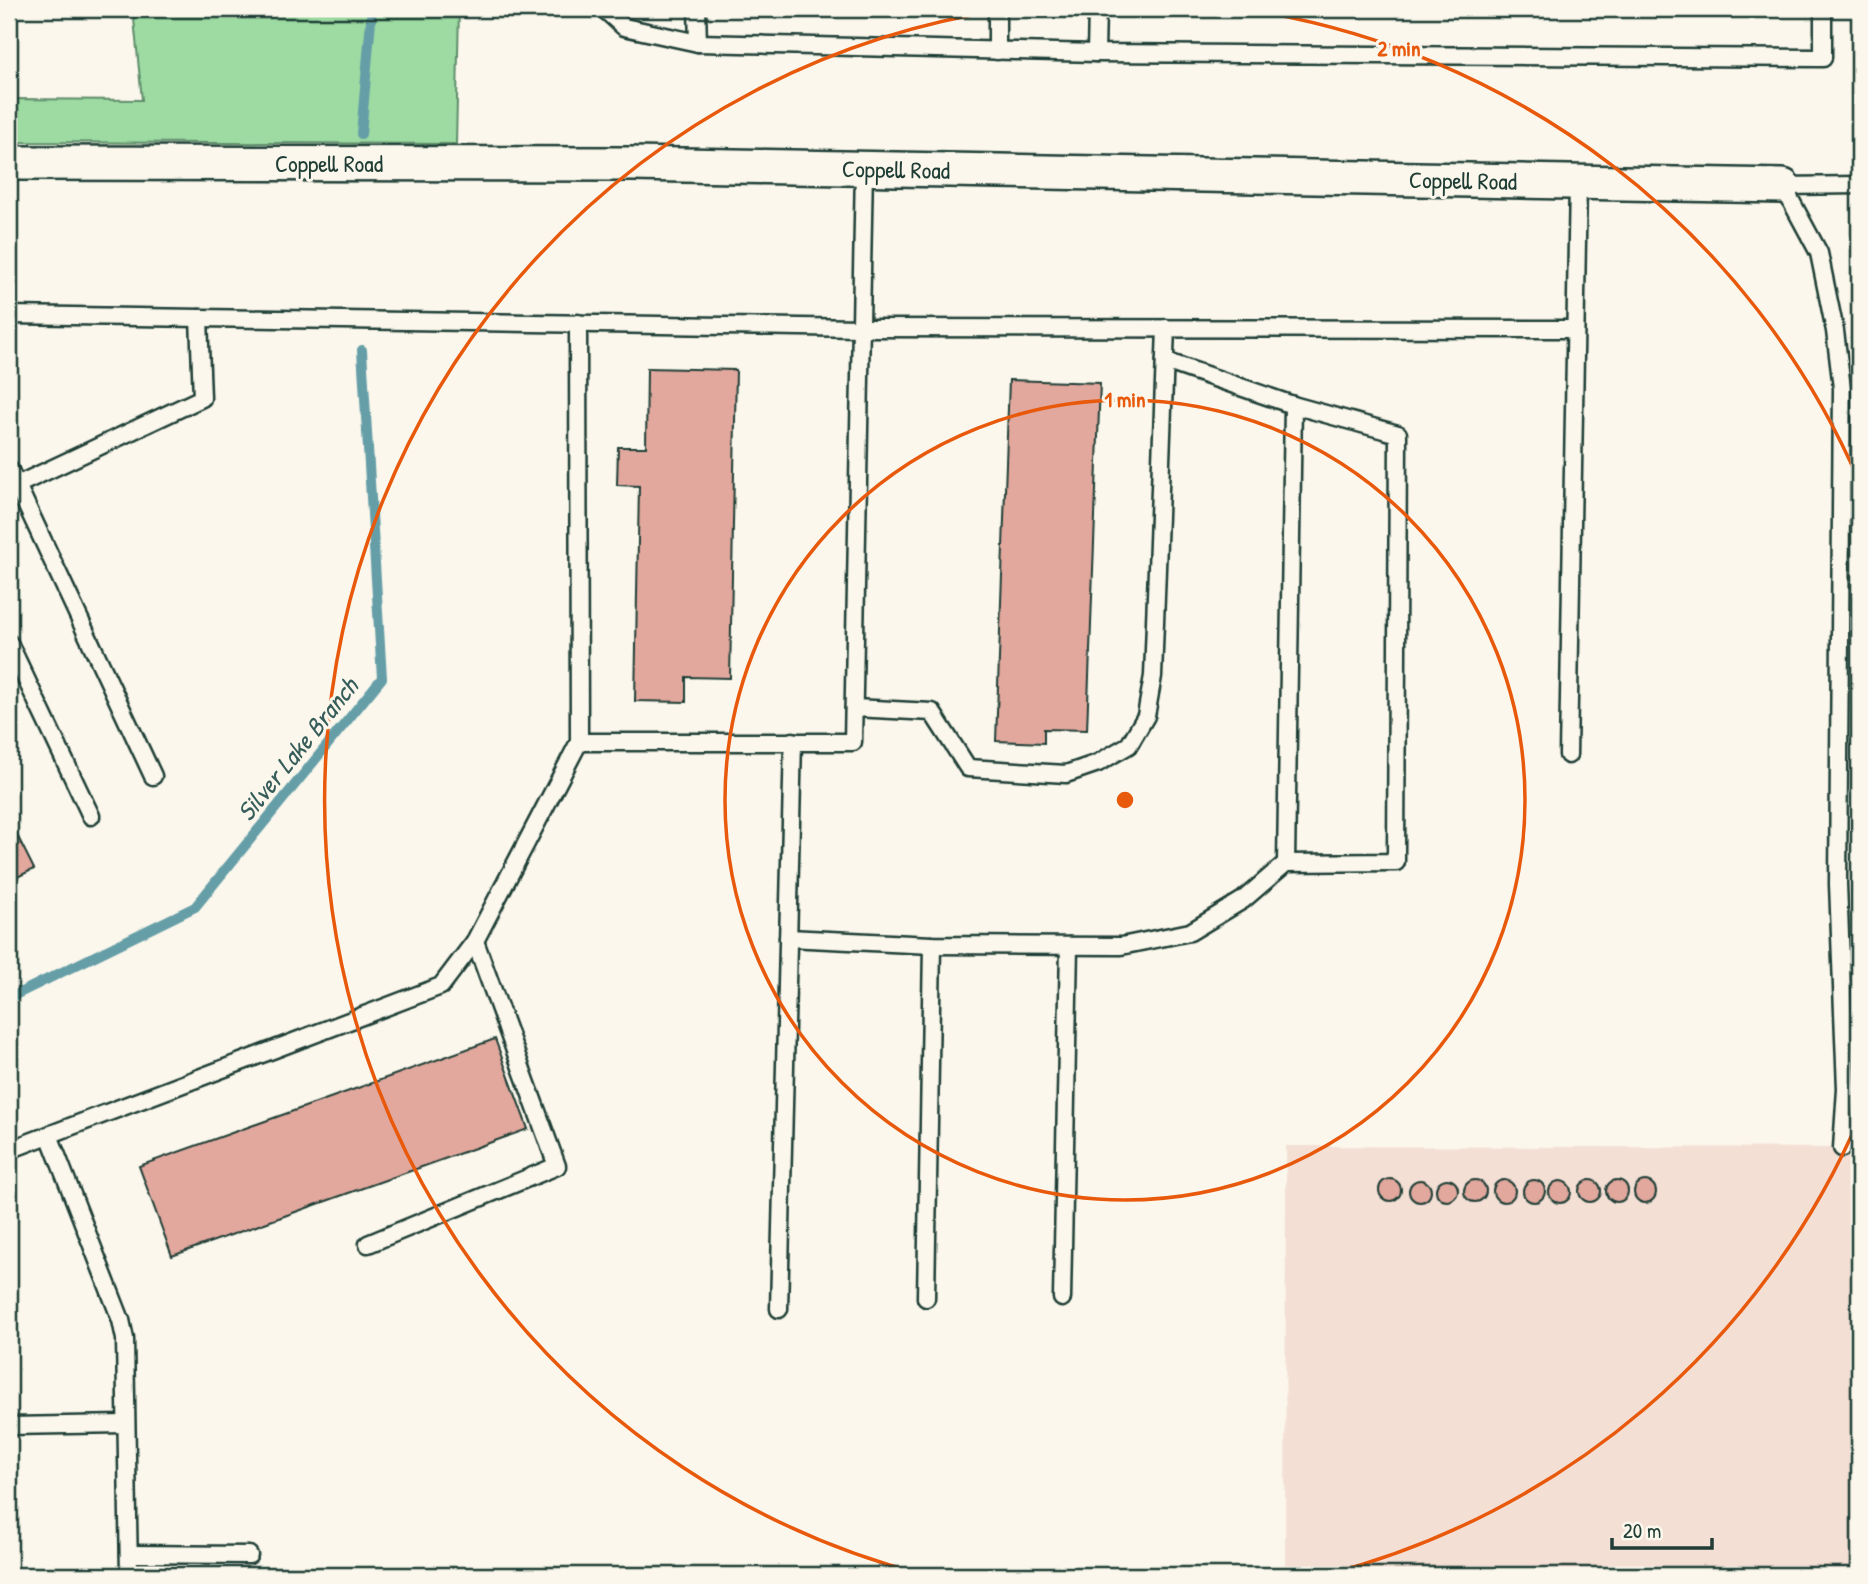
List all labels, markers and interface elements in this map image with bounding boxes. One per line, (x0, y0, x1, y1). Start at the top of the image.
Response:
text: 2 min (1377, 34, 1421, 63)
street label: Coppell Road (275, 147, 383, 179)
street label: Coppell Road (842, 152, 950, 186)
street label: Coppell Road (1409, 163, 1517, 197)
text: 1 min (1105, 385, 1145, 414)
water label: Silver Lake Branch (228, 669, 367, 828)
centre of rings (1113, 788, 1137, 812)
scale bar (1612, 1507, 1712, 1551)
text: 20 m (1623, 1516, 1661, 1545)

